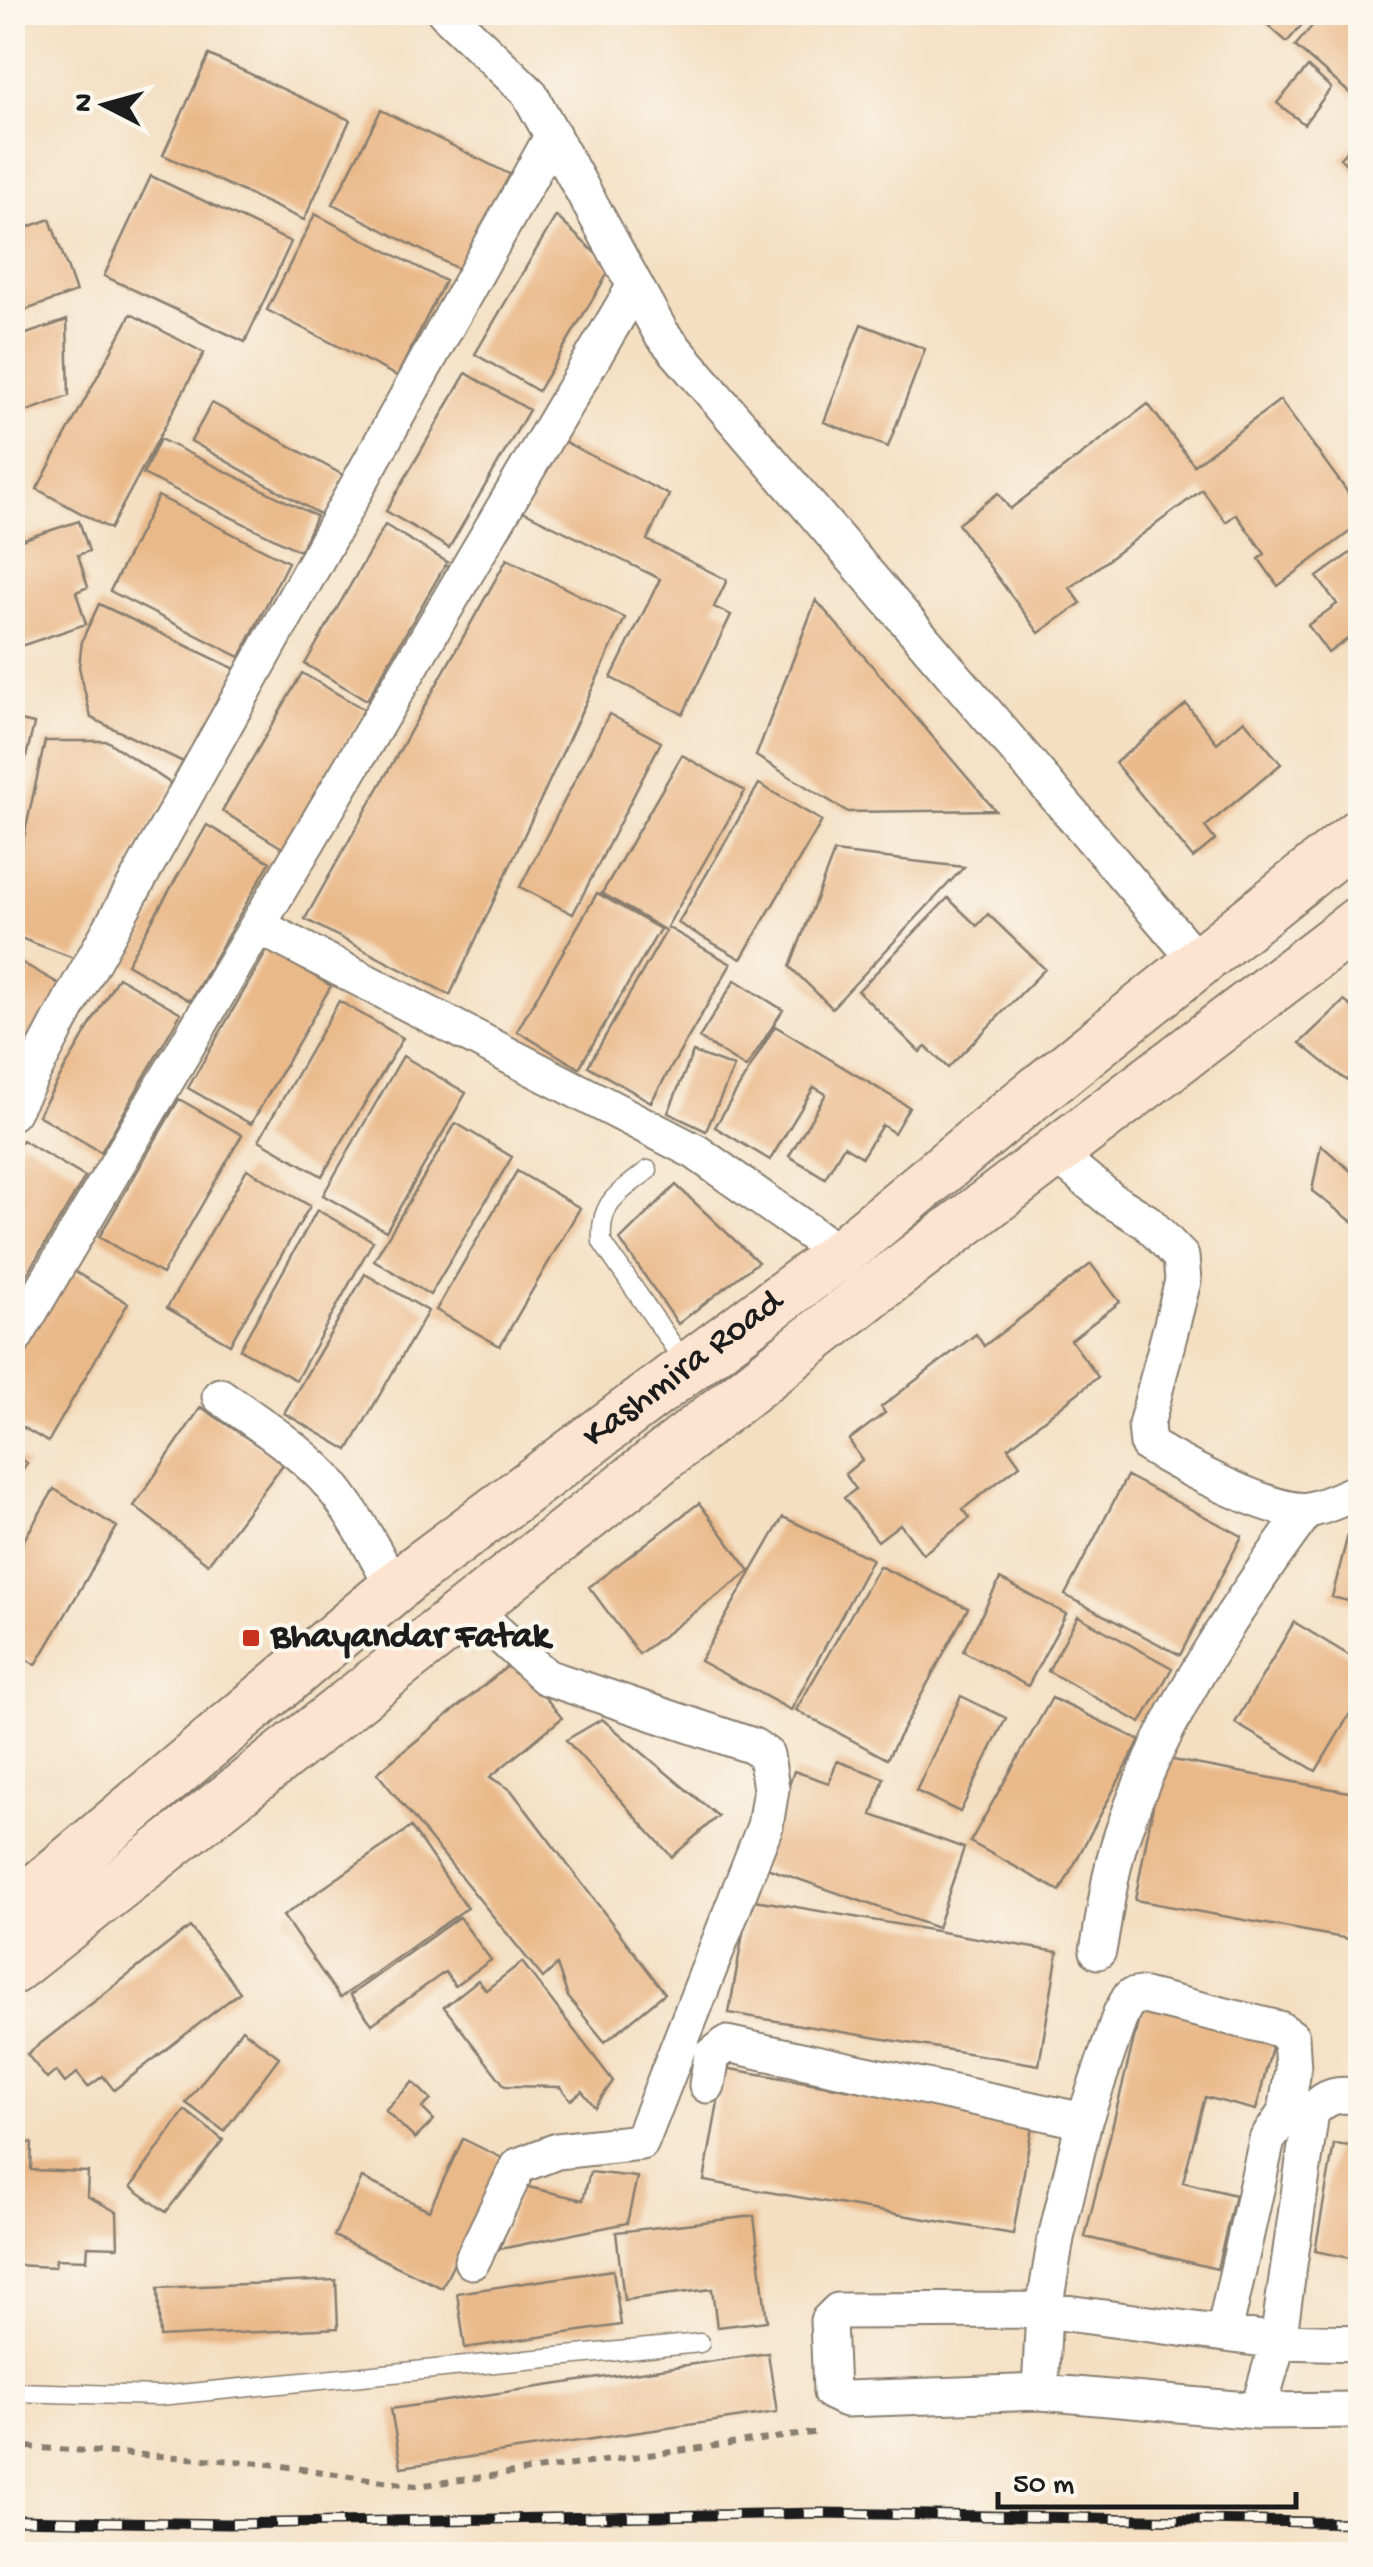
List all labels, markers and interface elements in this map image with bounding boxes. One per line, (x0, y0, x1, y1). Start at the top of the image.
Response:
north arrow (55, 55, 155, 155)
text: N (67, 92, 102, 114)
street label: Kashmira Road (575, 1280, 795, 1459)
place label: Bhayandar Fatak (269, 1616, 554, 1660)
marker: Bhayandar Fatak (240, 1627, 262, 1649)
scale bar (998, 2447, 1296, 2509)
text: 50 m (1013, 2469, 1074, 2504)

